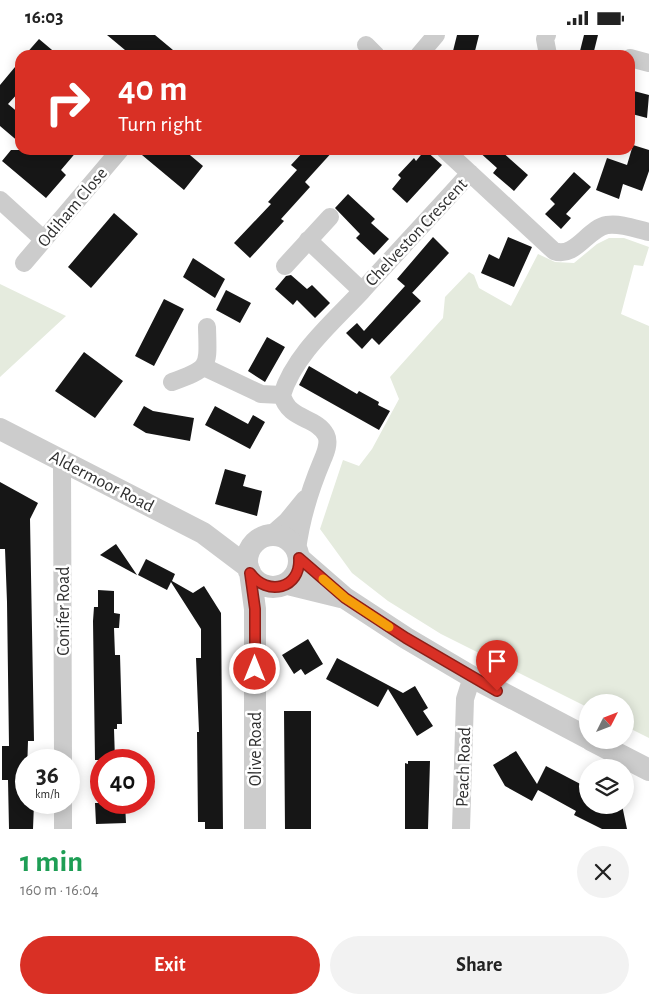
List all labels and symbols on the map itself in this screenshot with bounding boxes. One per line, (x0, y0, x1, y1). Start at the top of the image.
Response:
street label: Odiham Close (35, 164, 111, 251)
street label: Chelveston Crescent (362, 175, 471, 290)
street label: Aldermoor Road (46, 448, 157, 516)
street label: Conifer Road (55, 566, 73, 656)
pin (476, 640, 518, 691)
position arrow (228, 642, 280, 694)
north arrow (579, 694, 634, 749)
street label: Olive Road (247, 712, 265, 786)
street label: Peach Road (454, 727, 474, 807)
speed limit sign: 40 (90, 749, 155, 814)

